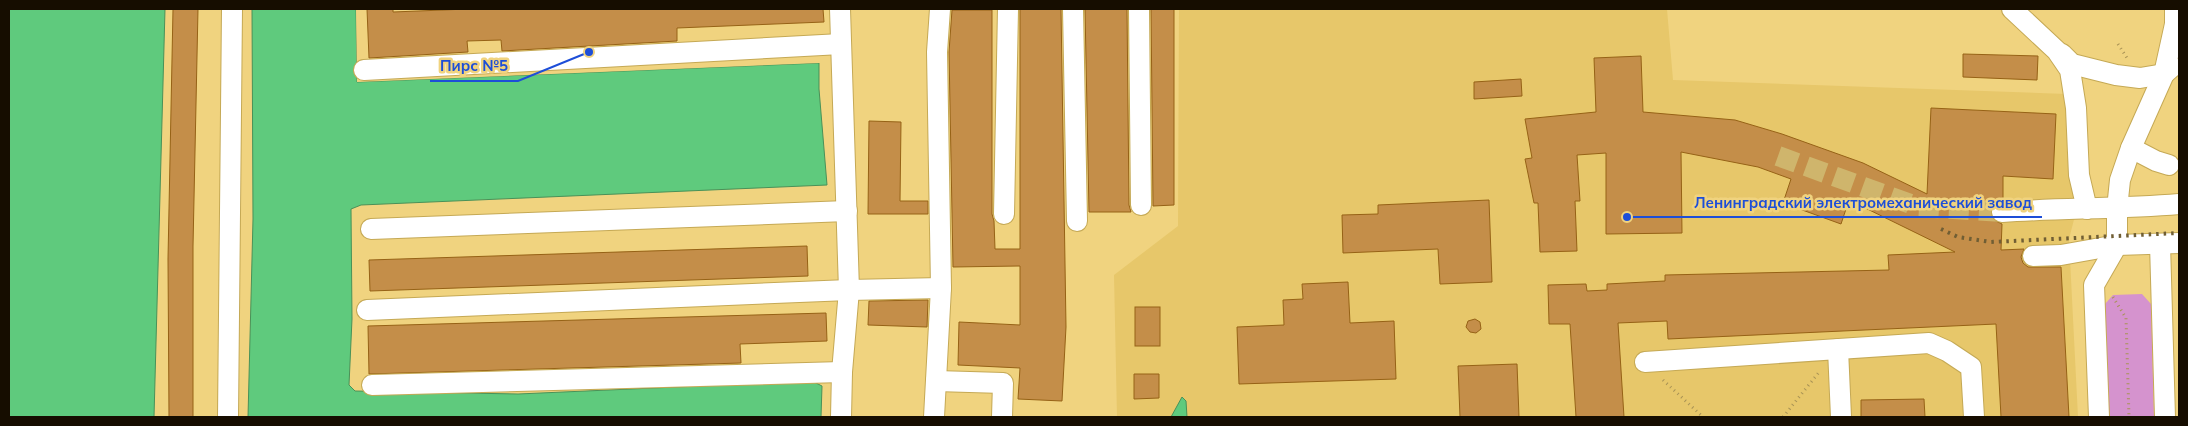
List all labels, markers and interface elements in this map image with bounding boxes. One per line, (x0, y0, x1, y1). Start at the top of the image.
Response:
callout: Пирс №5 (430, 51, 518, 81)
text: Пирс №5 (440, 56, 508, 75)
callout: Ленинградский электромеханический завод (1684, 187, 2042, 217)
text: Ленинградский электромеханический завод (1694, 193, 2033, 212)

